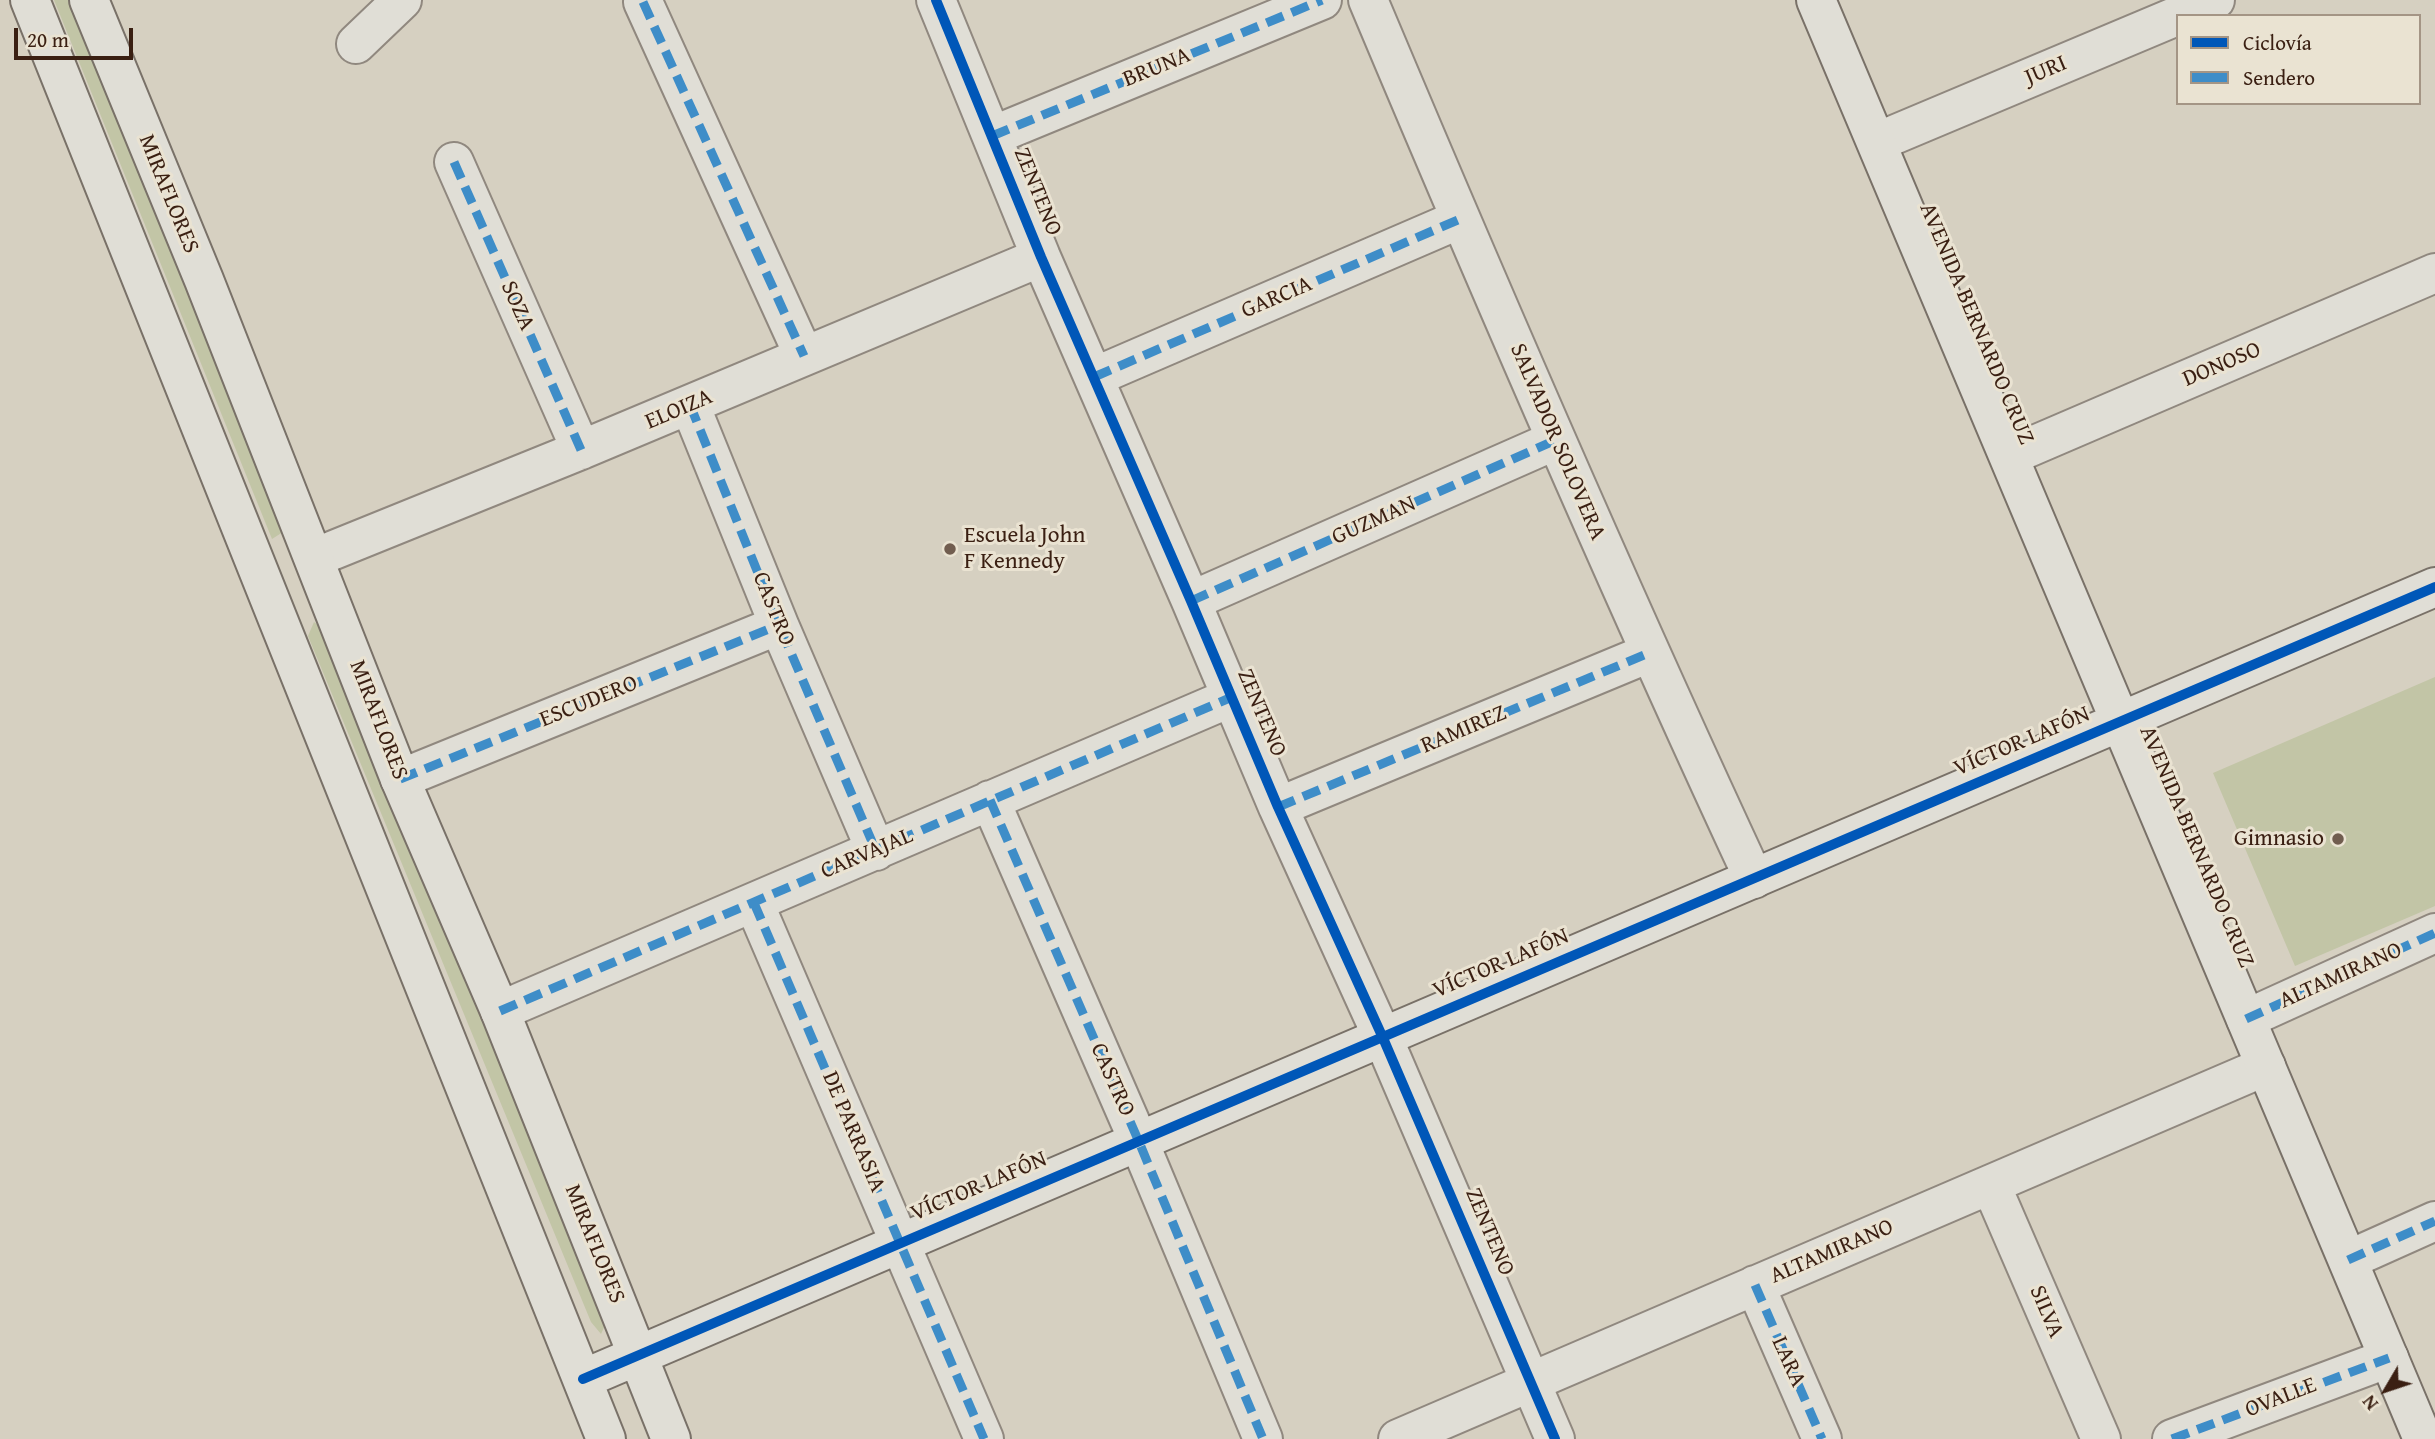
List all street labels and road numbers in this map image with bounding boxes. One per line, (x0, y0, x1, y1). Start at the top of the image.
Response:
street label: BRUNA (1119, 42, 1195, 94)
street label: JURI (2021, 50, 2071, 92)
street label: MIRAFLORES (132, 131, 204, 257)
street label: ZENTENO (1007, 144, 1067, 240)
street label: AVENIDA BERNARDO CRUZ (1913, 199, 2039, 449)
street label: GARCIA (1237, 271, 1317, 325)
street label: SOZA (494, 277, 540, 335)
street label: DONOSO (2179, 336, 2265, 394)
street label: SALVADOR SOLOVERA (1503, 340, 1611, 544)
street label: ELOIZA (641, 384, 717, 436)
street label: GUZMAN (1328, 490, 1420, 552)
street label: CASTRO (746, 568, 800, 650)
street label: MIRAFLORES (343, 656, 413, 784)
street label: ZENTENO (1230, 665, 1292, 761)
street label: ESCUDERO (536, 670, 642, 734)
street label: RAMIREZ (1417, 700, 1511, 760)
street label: VÍCTOR LAFÓN (1950, 701, 2094, 783)
street label: AVENIDA BERNARDO CRUZ (2133, 722, 2259, 972)
street label: CARVAJAL (817, 822, 917, 886)
street label: VÍCTOR LAFÓN (1429, 923, 1573, 1005)
street label: ALTAMIRANO (2275, 937, 2407, 1015)
street label: CASTRO (1084, 1039, 1140, 1121)
street label: DE PARRASIA (815, 1068, 891, 1196)
street label: VÍCTOR LAFÓN (907, 1146, 1051, 1228)
street label: MIRAFLORES (558, 1181, 630, 1307)
street label: ZENTENO (1458, 1184, 1520, 1280)
street label: ALTAMIRANO (1766, 1214, 1898, 1290)
street label: SILVA (2023, 1282, 2069, 1342)
street label: LARA (1765, 1332, 1811, 1392)
street label: OVALLE (2241, 1372, 2321, 1424)

